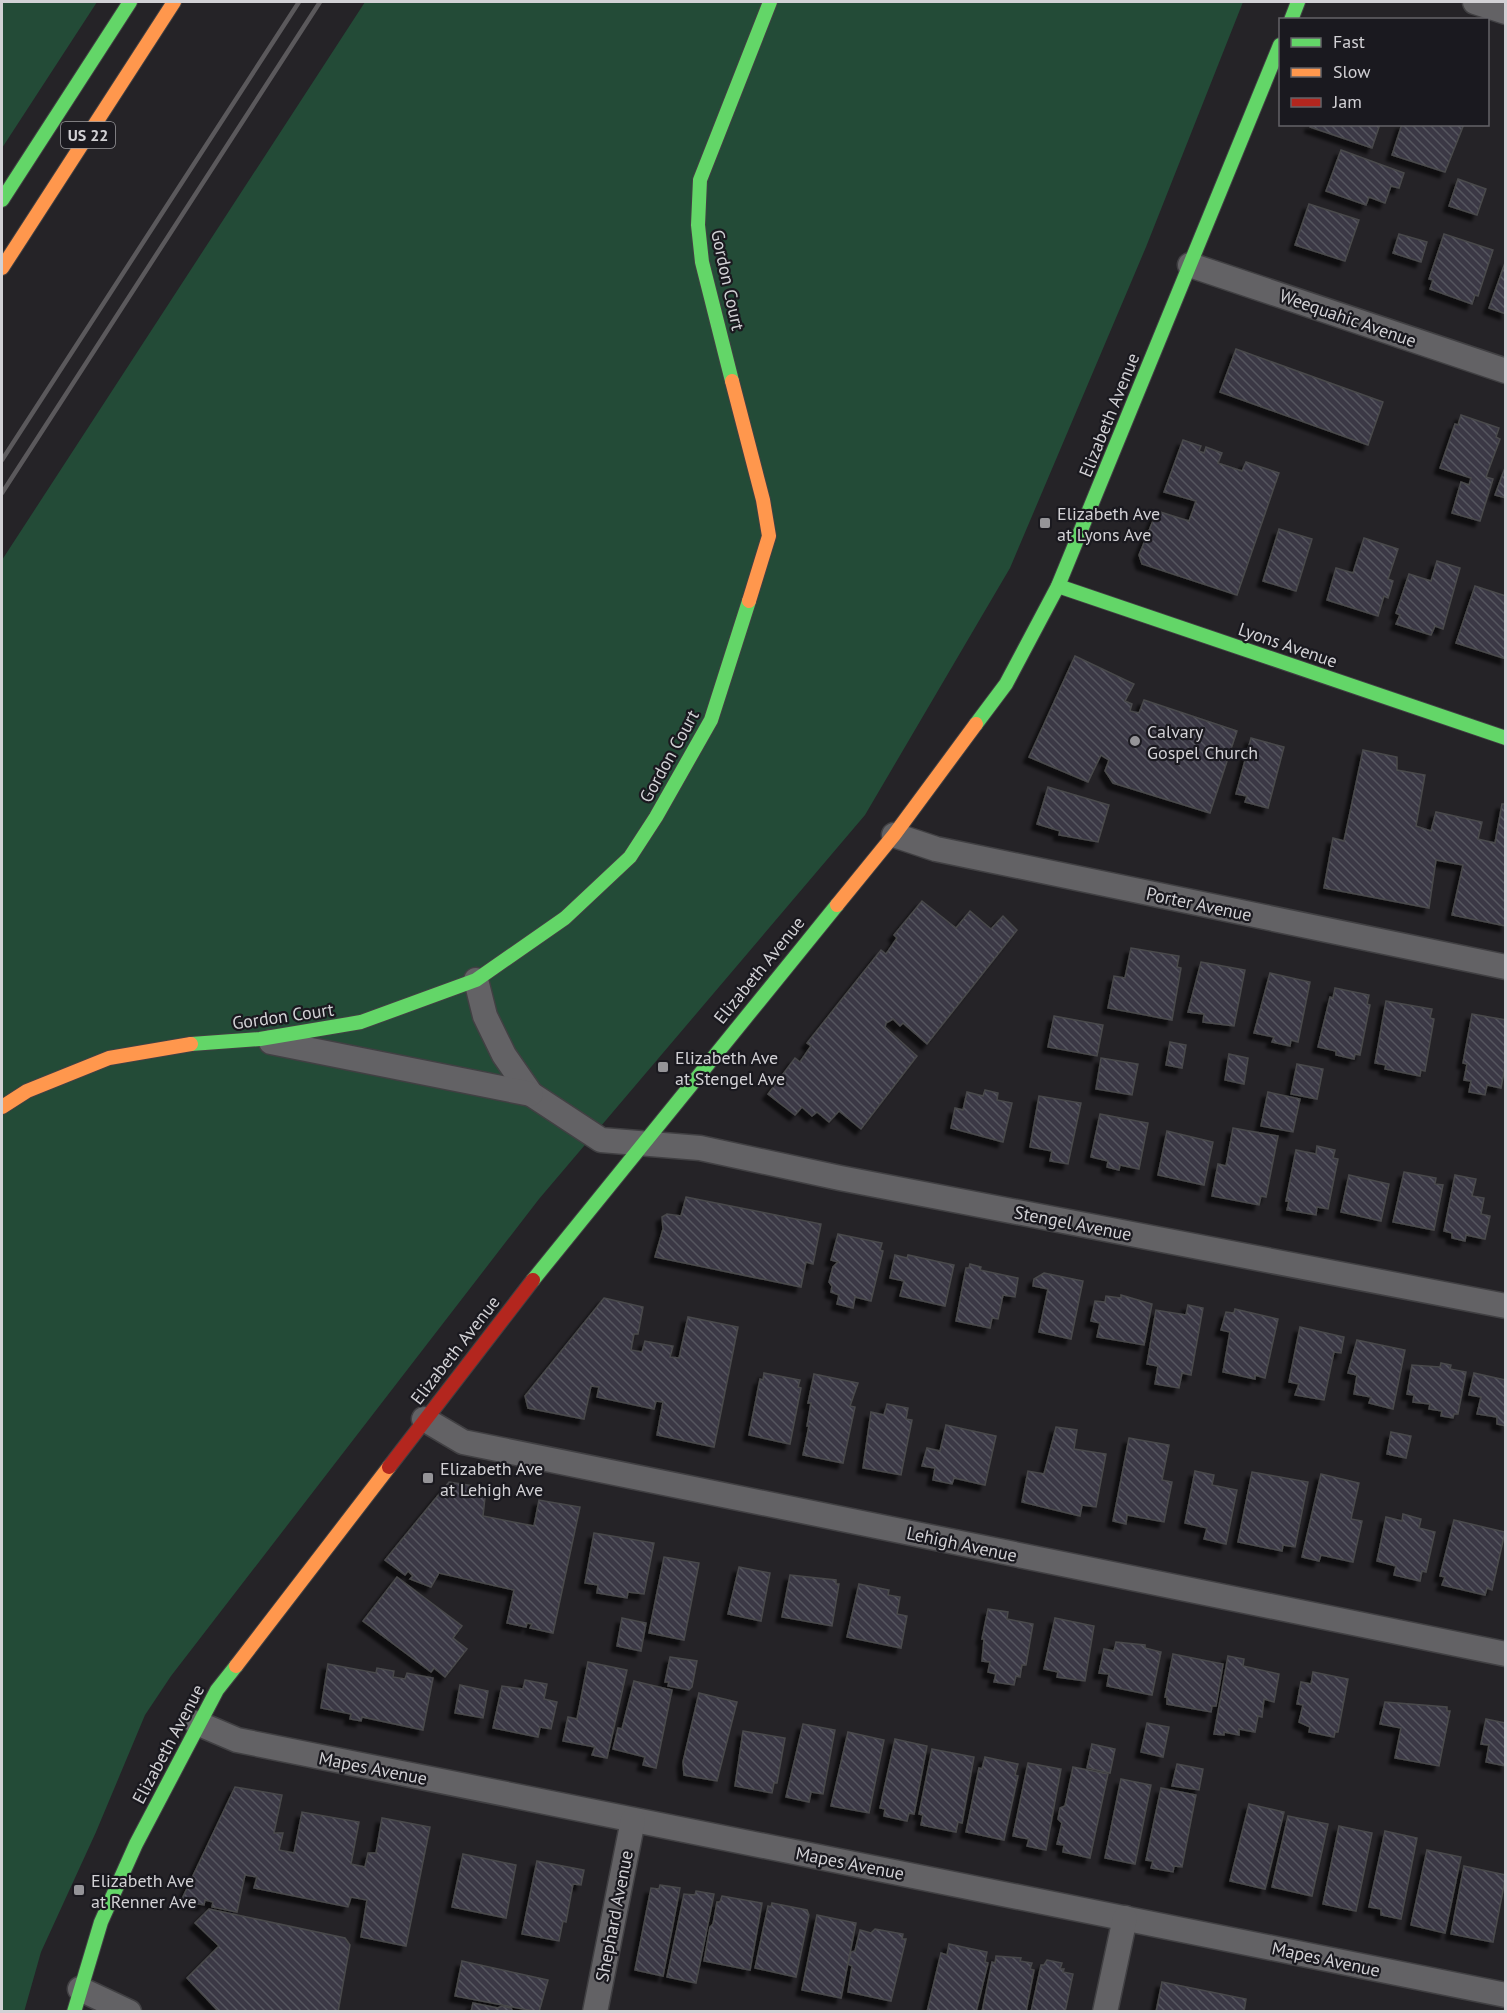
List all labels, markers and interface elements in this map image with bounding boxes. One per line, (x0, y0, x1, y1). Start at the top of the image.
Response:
legend (1279, 18, 1489, 126)
text: Fast (1333, 30, 1365, 53)
text: Slow (1333, 60, 1371, 83)
text: Jam (1332, 90, 1362, 113)
road number: US 22 (61, 122, 115, 148)
street label: Gordon Court (706, 227, 750, 333)
street label: Weequahic Avenue (1277, 284, 1419, 352)
street label: Elizabeth Avenue (1074, 350, 1144, 480)
place label: Elizabeth Ave at Lyons Ave (1057, 502, 1160, 546)
marker: Elizabeth Ave at Lyons Ave (1038, 516, 1052, 530)
street label: Lyons Avenue (1235, 617, 1341, 673)
street label: Gordon Court (634, 706, 704, 806)
place label: Calvary Gospel Church (1147, 720, 1258, 764)
marker: Calvary Gospel Church (1128, 734, 1142, 748)
street label: Porter Avenue (1144, 882, 1254, 926)
street label: Elizabeth Avenue (709, 911, 809, 1029)
street label: Gordon Court (231, 997, 335, 1035)
place label: Elizabeth Ave at Stengel Ave (675, 1046, 785, 1090)
marker: Elizabeth Ave at Stengel Ave (656, 1060, 670, 1074)
street label: Stengel Avenue (1012, 1200, 1134, 1246)
street label: Elizabeth Avenue (405, 1291, 505, 1409)
place label: Elizabeth Ave at Lehigh Ave (440, 1457, 543, 1501)
marker: Elizabeth Ave at Lehigh Ave (421, 1471, 435, 1485)
street label: Lehigh Avenue (905, 1521, 1019, 1567)
street label: Elizabeth Avenue (127, 1680, 209, 1808)
street label: Mapes Avenue (317, 1746, 429, 1790)
street label: Mapes Avenue (794, 1841, 906, 1885)
street label: Shephard Avenue (590, 1848, 638, 1984)
place label: Elizabeth Ave at Renner Ave (91, 1869, 197, 1913)
marker: Elizabeth Ave at Renner Ave (72, 1883, 86, 1897)
street label: Mapes Avenue (1270, 1936, 1382, 1982)

